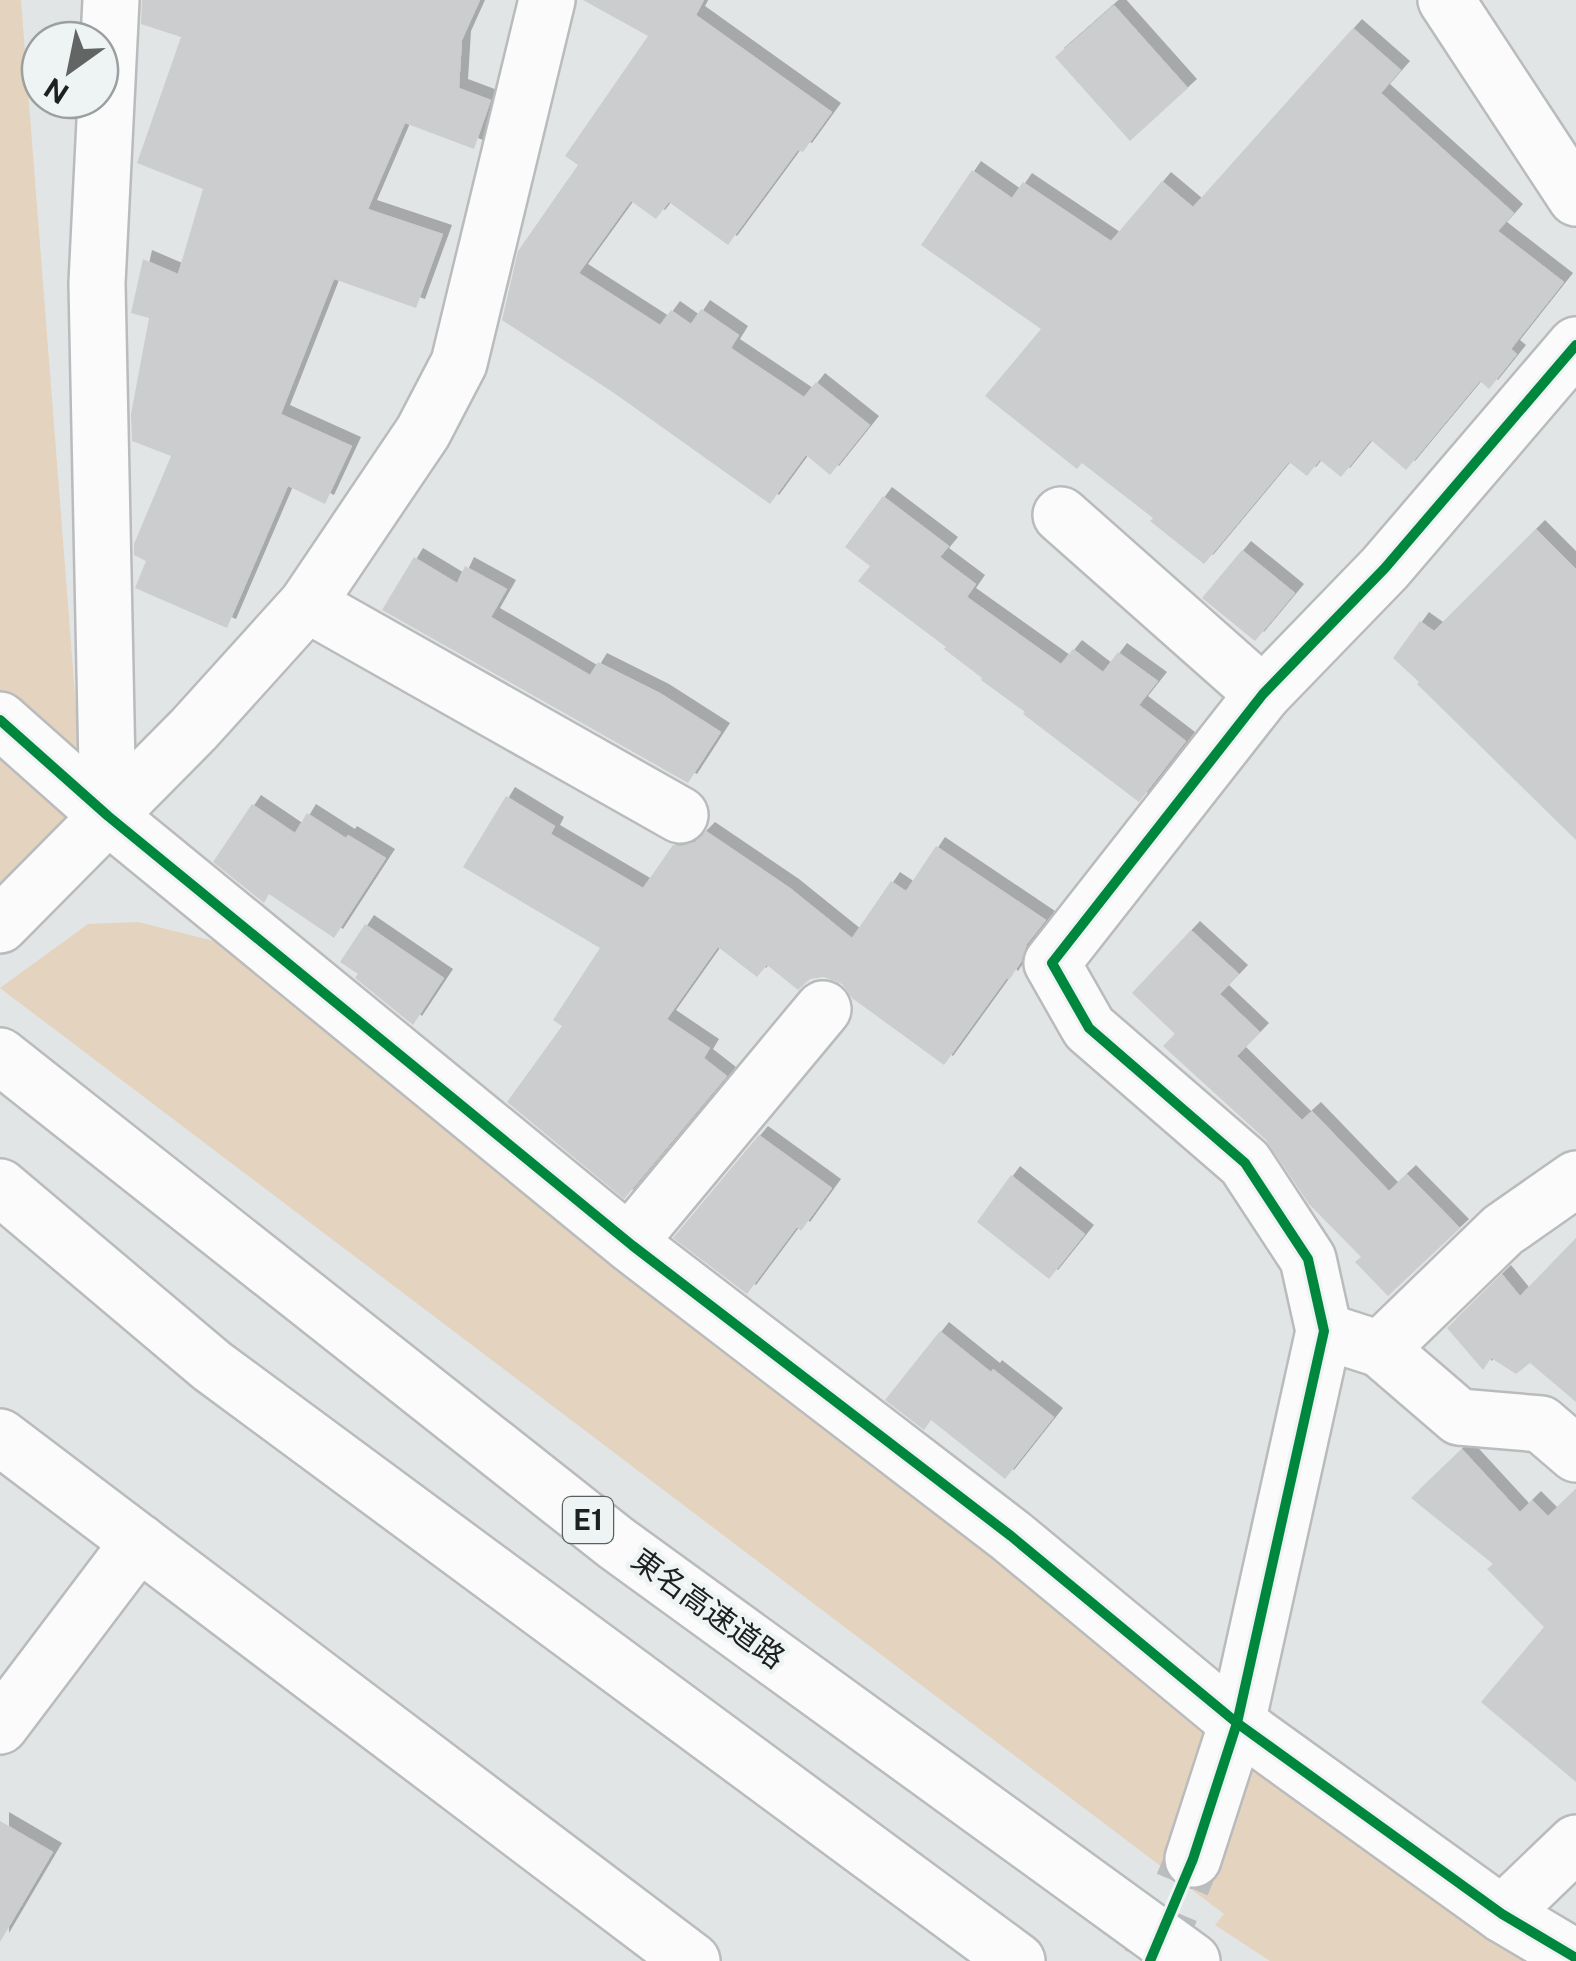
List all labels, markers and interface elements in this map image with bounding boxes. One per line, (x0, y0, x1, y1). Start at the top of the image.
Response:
north arrow (20, 20, 120, 120)
text: N (38, 72, 74, 111)
road number: E1 (563, 1497, 613, 1543)
street label: 東名高速道路 (625, 1541, 792, 1676)

